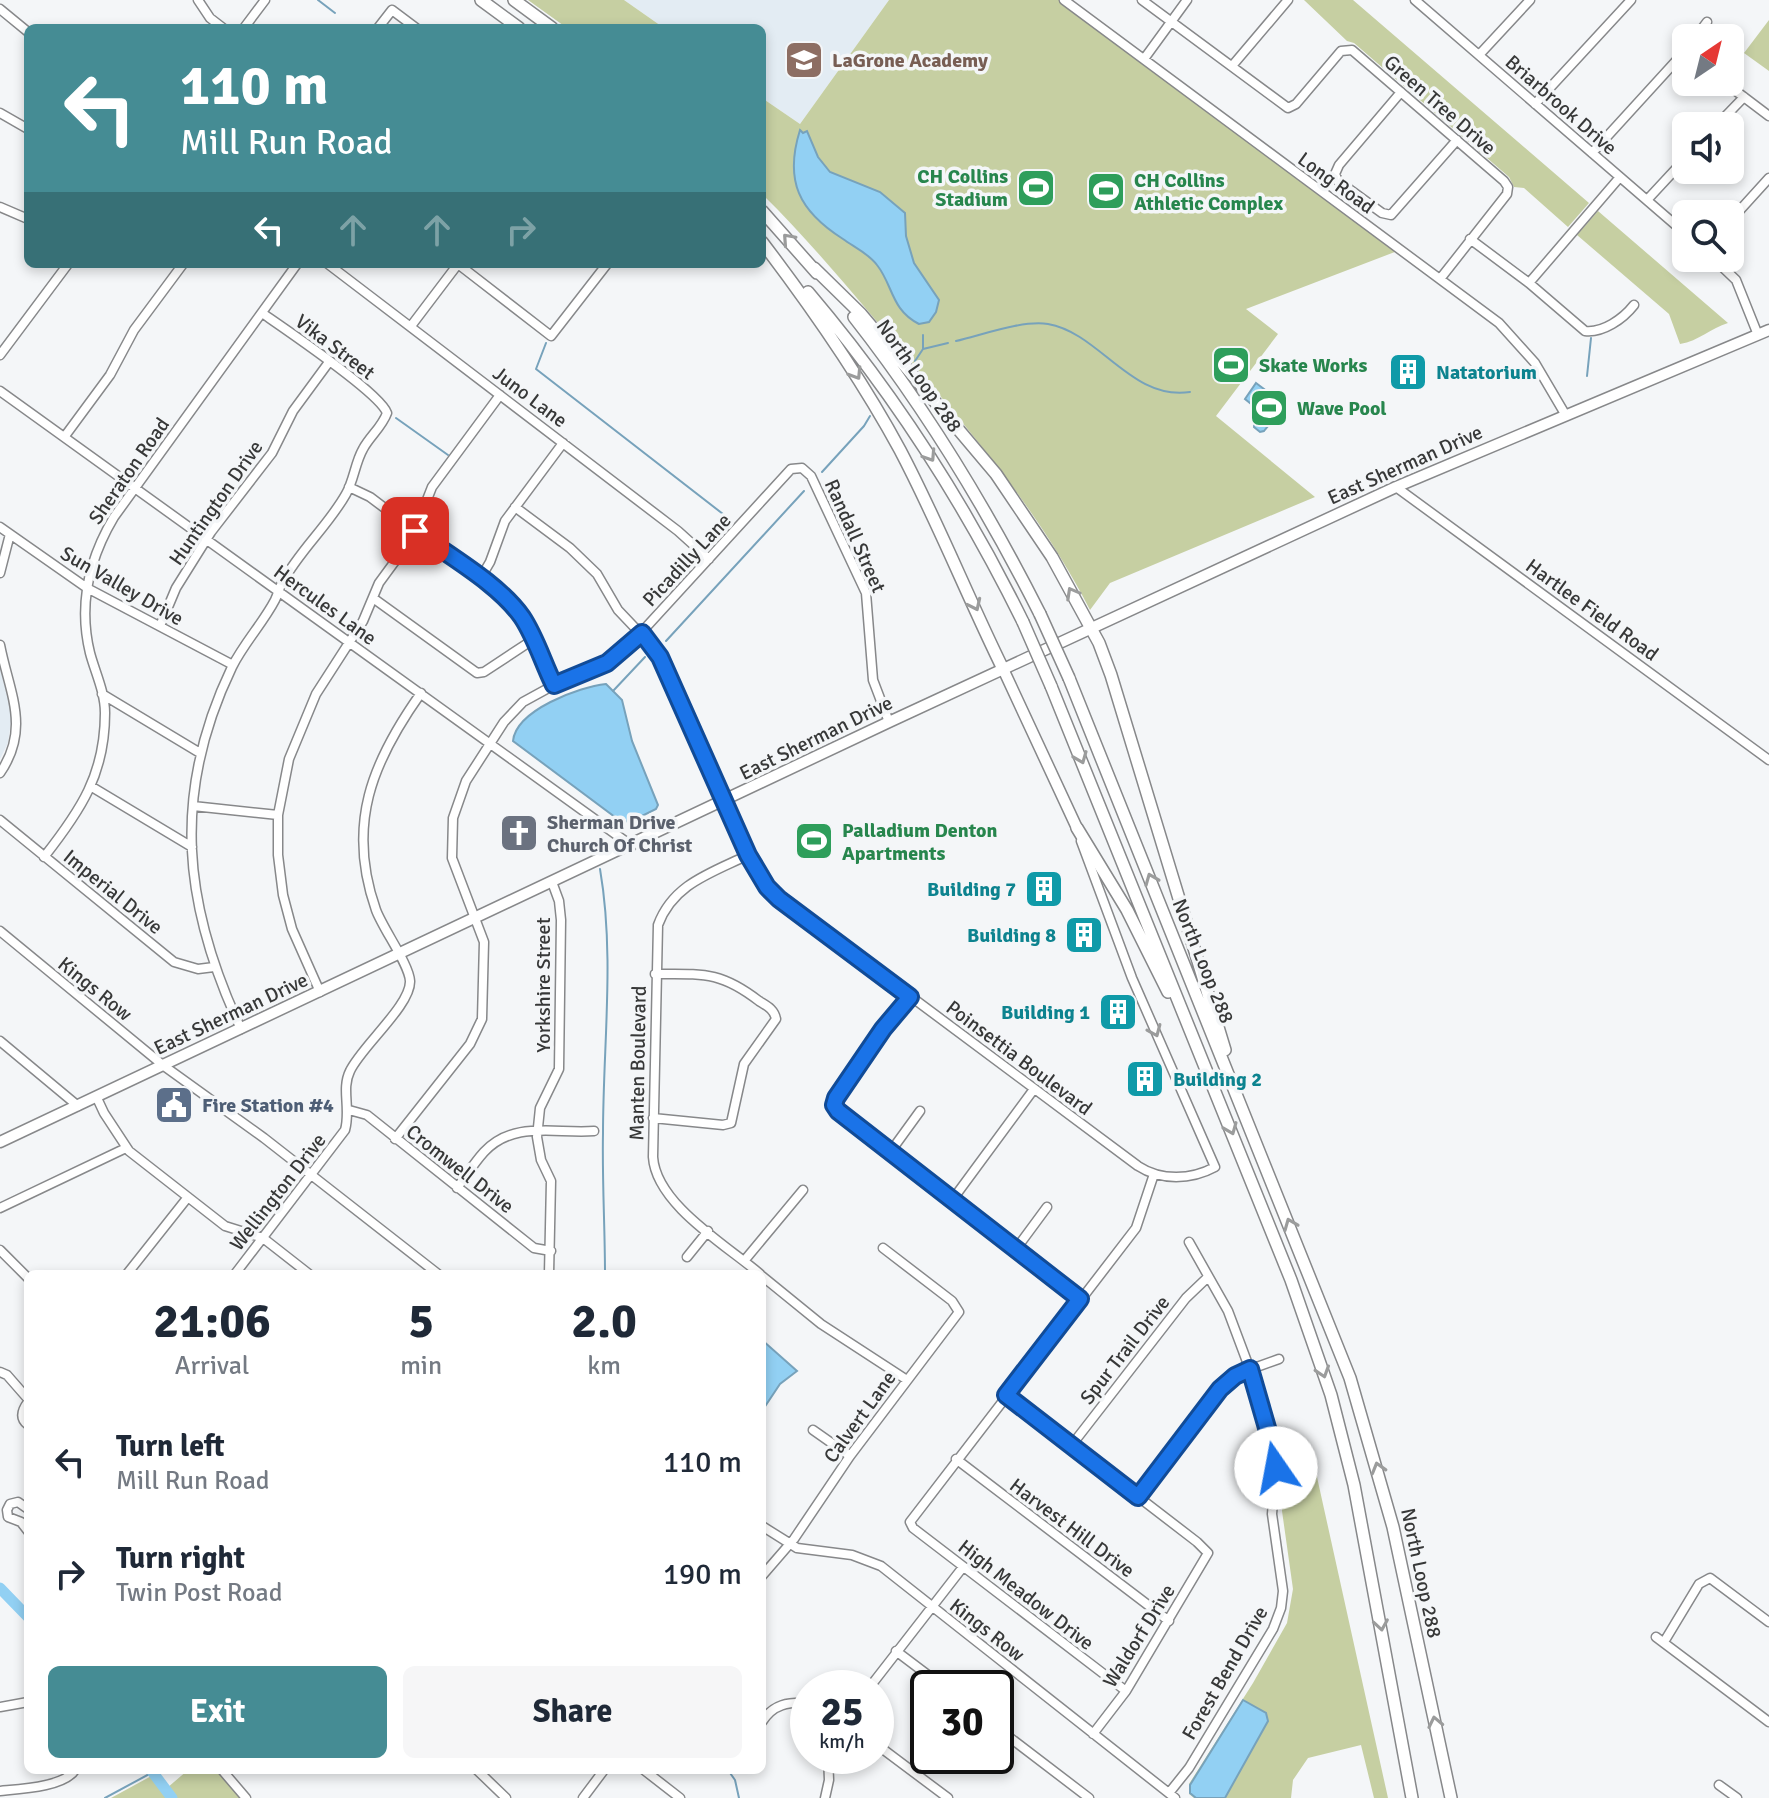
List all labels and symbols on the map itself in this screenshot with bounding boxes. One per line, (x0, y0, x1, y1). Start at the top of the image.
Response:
north arrow (1672, 24, 1744, 96)
school or university icon: LaGrone Academy (783, 39, 825, 81)
place label: LaGrone Academy (832, 48, 988, 73)
street label: Green Tree Drive (1379, 50, 1501, 160)
street label: Briarbrook Drive (1500, 50, 1622, 160)
street label: Long Road (1293, 147, 1379, 219)
place label: CH Collins Stadium (917, 164, 1008, 212)
sports icon: CH Collins Stadium (1015, 167, 1057, 209)
place label: CH Collins Athletic Complex (1134, 168, 1283, 216)
sports icon: CH Collins Athletic Complex (1085, 170, 1127, 212)
one-way arrow (784, 234, 798, 249)
street label: Vika Street (290, 309, 380, 385)
street label: North Loop 288 (871, 315, 967, 437)
sports icon: Skate Works (1210, 344, 1252, 386)
building icon: Natatorium (1387, 351, 1429, 393)
place label: Skate Works (1259, 353, 1368, 378)
place label: Natatorium (1436, 360, 1537, 385)
street label: Juno Lane (488, 361, 572, 433)
one-way arrow (846, 365, 861, 380)
sports icon: Wave Pool (1248, 387, 1290, 429)
place label: Wave Pool (1297, 396, 1387, 421)
street label: Sheraton Road (83, 413, 175, 529)
street label: East Sherman Drive (1324, 420, 1486, 510)
street label: Huntington Drive (164, 436, 268, 570)
one-way arrow (921, 448, 936, 462)
street label: Randall Street (819, 475, 891, 597)
pin (381, 497, 449, 565)
street label: Picadilly Lane (637, 508, 737, 612)
street label: Sun Valley Drive (56, 541, 188, 631)
street label: Hartlee Field Road (1521, 553, 1663, 667)
street label: Hercules Lane (269, 559, 381, 651)
one-way arrow (1066, 587, 1082, 601)
one-way arrow (965, 597, 981, 612)
street label: East Sherman Drive (735, 690, 897, 786)
one-way arrow (1071, 750, 1087, 764)
place label: Sherman Drive Church Of Christ (547, 810, 693, 858)
church icon: Sherman Drive Church Of Christ (498, 812, 540, 854)
place label: Palladium Denton Apartments (842, 818, 997, 866)
sports icon: Palladium Denton Apartments (793, 820, 835, 862)
street label: Imperial Drive (58, 844, 168, 940)
building icon: Building 7 (1023, 868, 1065, 910)
one-way arrow (1144, 872, 1161, 886)
place label: Building 7 (927, 877, 1016, 902)
street label: North Loop 288 (1167, 895, 1239, 1027)
building icon: Building 8 (1063, 914, 1105, 956)
street label: Yorkshire Street (531, 917, 556, 1053)
place label: Building 8 (967, 923, 1056, 948)
street label: Kings Row (53, 951, 138, 1027)
street label: East Sherman Drive (150, 967, 312, 1061)
street label: Manten Boulevard (624, 985, 652, 1141)
building icon: Building 1 (1097, 991, 1139, 1033)
street label: Poinsettia Boulevard (941, 995, 1097, 1121)
place label: Building 1 (1001, 1000, 1090, 1025)
one-way arrow (1145, 1023, 1161, 1037)
building icon: Building 2 (1124, 1058, 1166, 1100)
place label: Building 2 (1173, 1067, 1262, 1092)
public building icon: Fire Station #4 (153, 1084, 195, 1126)
place label: Fire Station #4 (202, 1093, 334, 1118)
street label: Cromwell Drive (401, 1119, 519, 1219)
one-way arrow (1221, 1121, 1237, 1135)
street label: Wellington Drive (224, 1128, 332, 1256)
one-way arrow (1283, 1218, 1299, 1232)
street label: Spur Trail Drive (1075, 1291, 1175, 1409)
one-way arrow (1314, 1364, 1330, 1378)
street label: Calvert Lane (818, 1366, 902, 1468)
position arrow (1234, 1426, 1318, 1510)
one-way arrow (1371, 1462, 1387, 1476)
street label: Harvest Hill Drive (1005, 1473, 1139, 1583)
street label: North Loop 288 (1395, 1506, 1447, 1640)
street label: High Meadow Drive (953, 1534, 1099, 1656)
street label: Waldorf Drive (1097, 1580, 1181, 1692)
street label: Kings Row (944, 1593, 1030, 1667)
street label: Forest Bend Drive (1177, 1602, 1273, 1744)
one-way arrow (1372, 1618, 1389, 1632)
speed limit sign: 30 (910, 1670, 1014, 1774)
one-way arrow (1427, 1715, 1444, 1729)

